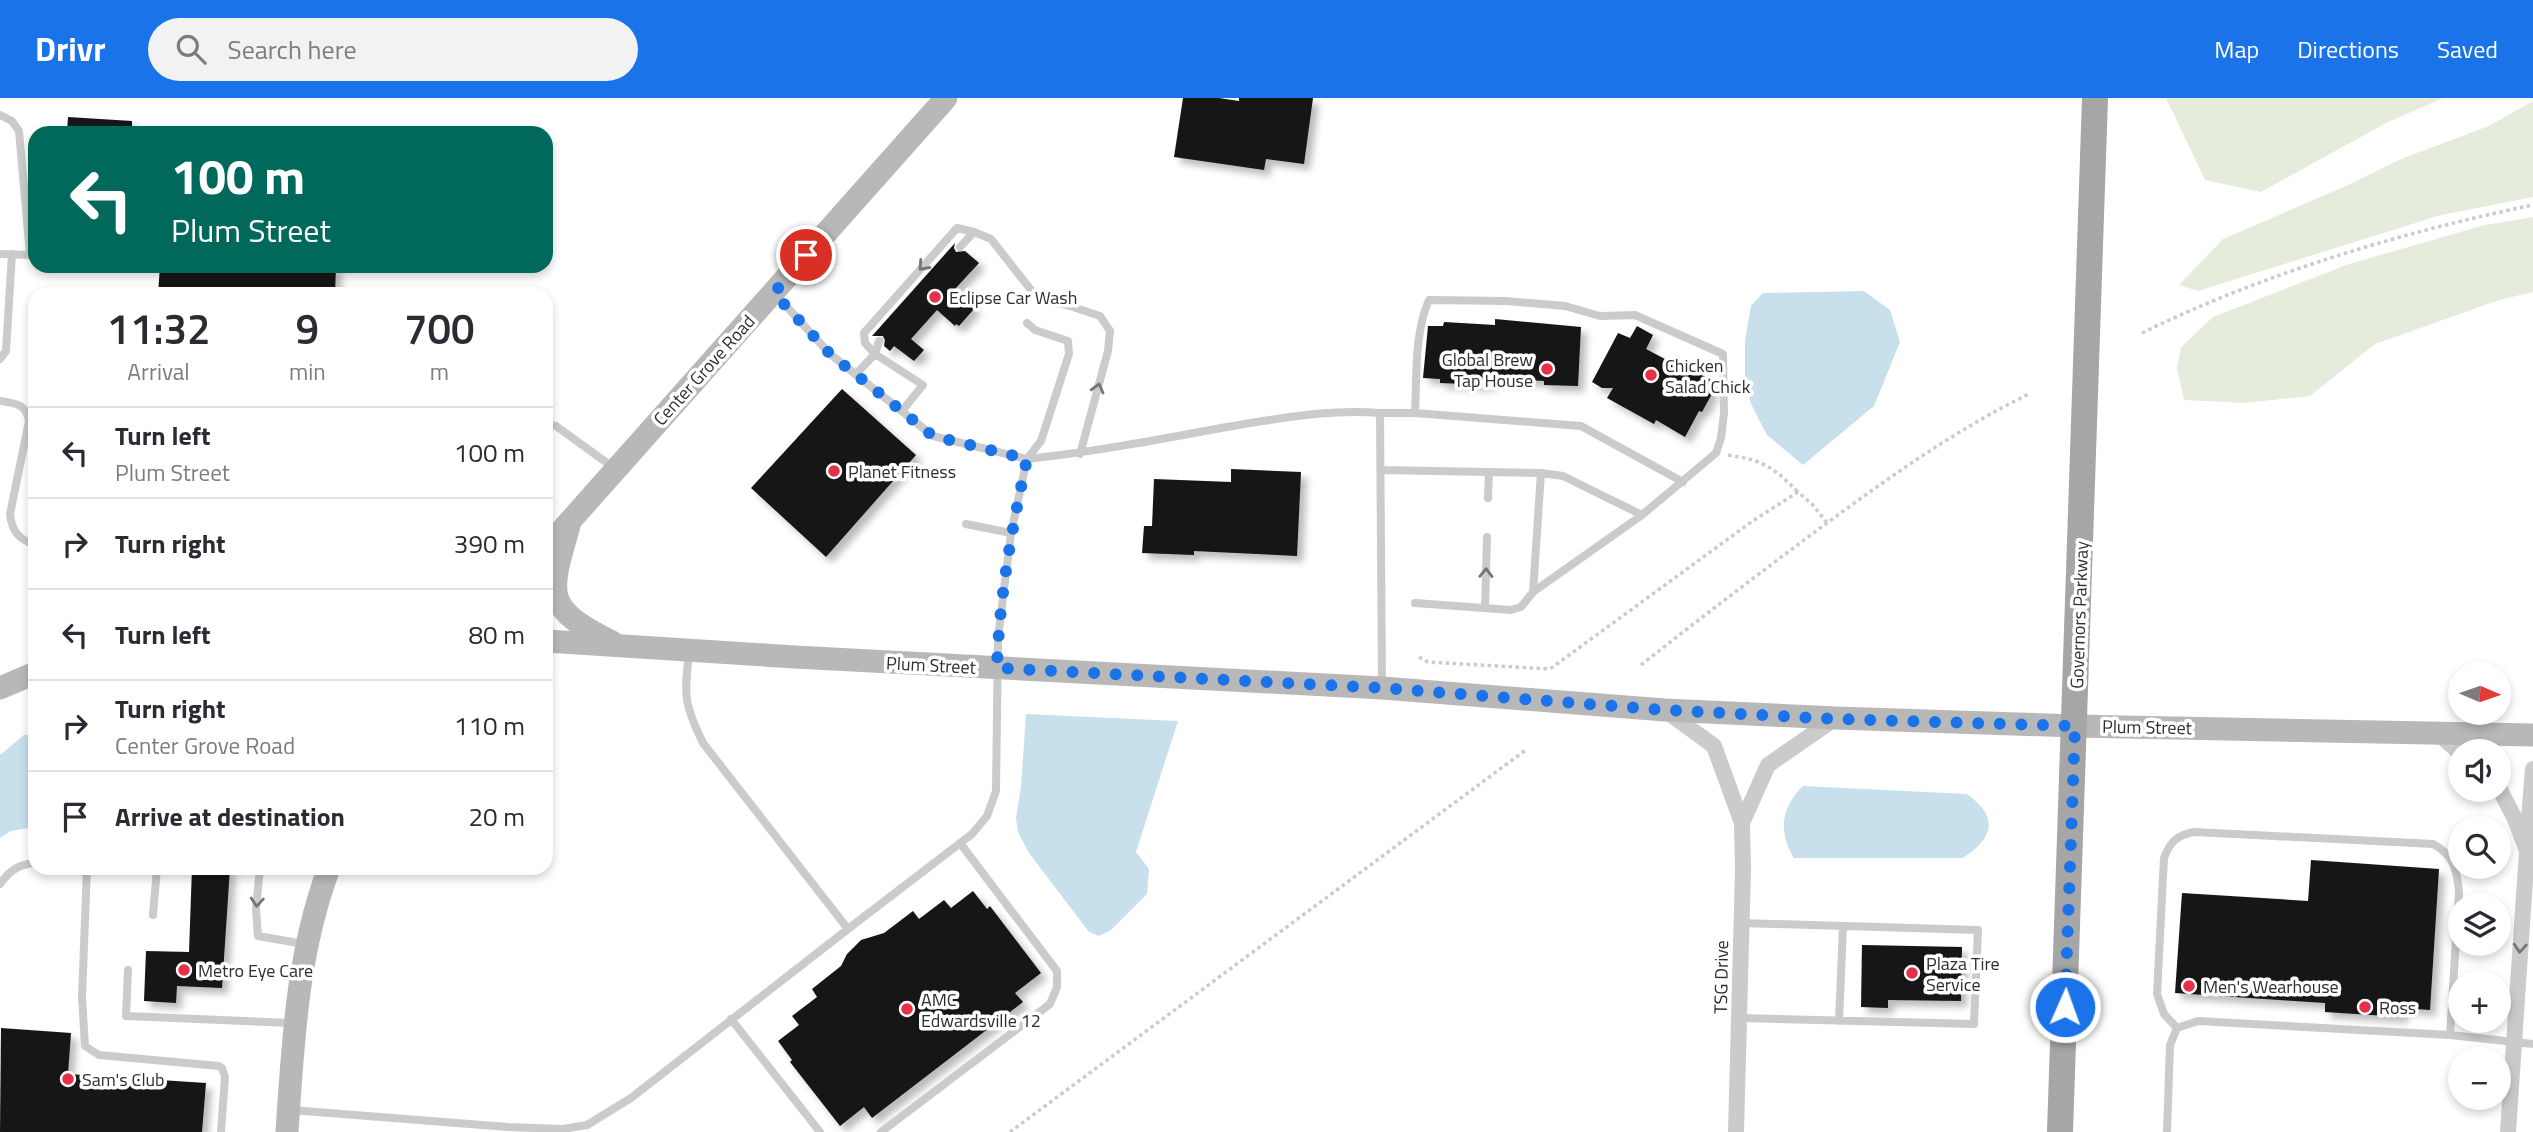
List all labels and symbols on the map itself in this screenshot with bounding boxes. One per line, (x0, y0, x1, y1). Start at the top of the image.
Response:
pin (776, 225, 836, 285)
one-way arrow (919, 258, 931, 271)
place label: Eclipse Car Wash (949, 284, 1077, 311)
marker: Eclipse Car Wash (927, 289, 943, 305)
street label: Center Grove Road (647, 309, 761, 431)
place label: Global Brew Tap House (1442, 346, 1533, 394)
place label: Chicken Salad Chick (1665, 352, 1751, 400)
marker: Global Brew Tap House (1539, 361, 1555, 377)
marker: Chicken Salad Chick (1643, 367, 1659, 383)
one-way arrow (1090, 382, 1104, 394)
place label: Planet Fitness (848, 458, 956, 485)
marker: Planet Fitness (826, 463, 842, 479)
street label: Governors Parkway (2063, 540, 2095, 689)
one-way arrow (1478, 567, 1494, 577)
street label: Plum Street (885, 649, 977, 681)
north arrow (2448, 662, 2511, 724)
street label: Plum Street (2102, 713, 2193, 741)
one-way arrow (250, 897, 265, 908)
street label: TSG Drive (1707, 940, 1735, 1014)
one-way arrow (2513, 943, 2528, 954)
place label: Plaza Tire Service (1926, 950, 2000, 998)
place label: Metro Eye Care (198, 957, 313, 984)
marker: Metro Eye Care (176, 962, 192, 978)
marker: Plaza Tire Service (1904, 965, 1920, 981)
position arrow (2028, 970, 2102, 1044)
place label: Men's Wearhouse (2203, 973, 2339, 1000)
marker: Men's Wearhouse (2181, 978, 2197, 994)
place label: AMC Edwardsville 12 (921, 986, 1041, 1034)
place label: Ross (2379, 994, 2416, 1021)
marker: Ross (2357, 999, 2373, 1015)
marker: AMC Edwardsville 12 (899, 1001, 915, 1017)
place label: Sam's Club (82, 1066, 165, 1093)
marker: Sam's Club (60, 1071, 76, 1087)

